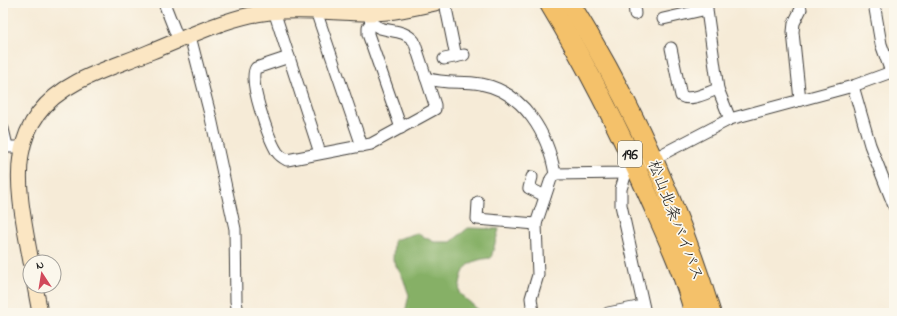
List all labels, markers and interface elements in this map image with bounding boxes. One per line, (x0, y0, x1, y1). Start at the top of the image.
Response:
road number: 196 (618, 141, 642, 167)
street label: 松山北条バイパス (641, 157, 709, 285)
north arrow (22, 254, 62, 294)
text: N (35, 257, 45, 274)

